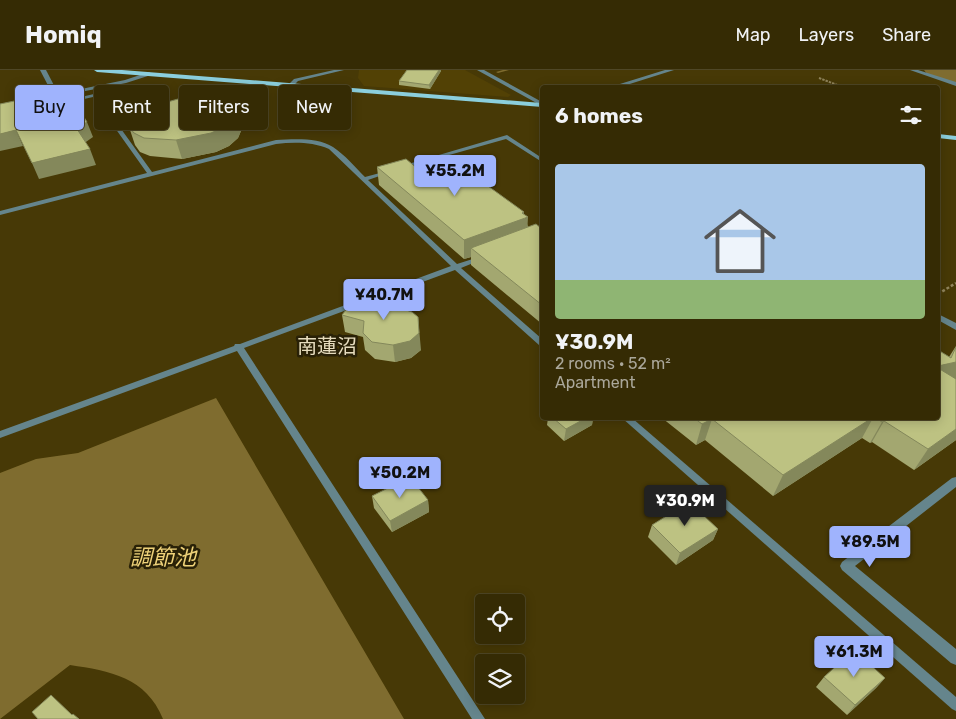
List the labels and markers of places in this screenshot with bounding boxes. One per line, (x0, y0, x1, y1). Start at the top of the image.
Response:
pin: ¥55.2M (414, 154, 496, 197)
pin: ¥40.7M (343, 278, 425, 321)
pin: ¥50.2M (359, 456, 441, 499)
pin: ¥30.9M (644, 484, 726, 527)
pin: ¥89.5M (829, 526, 911, 568)
pin: ¥61.3M (813, 636, 895, 678)

